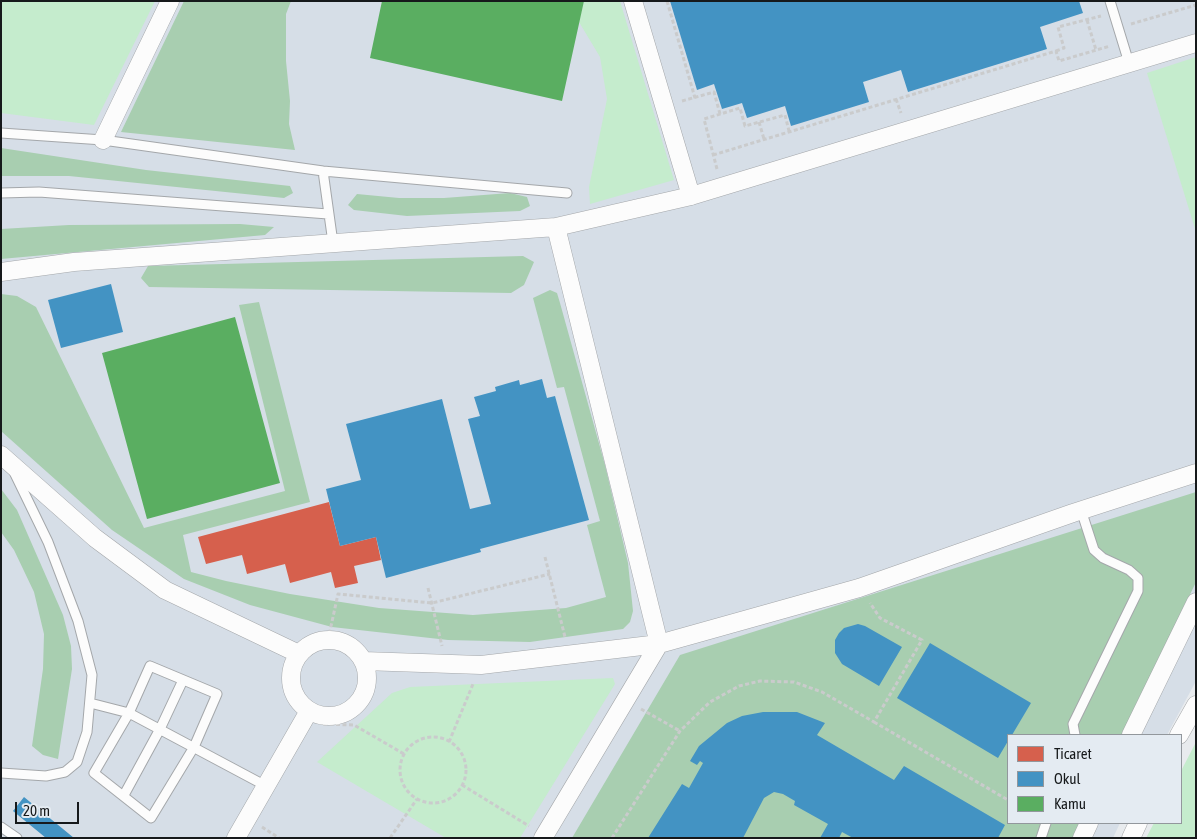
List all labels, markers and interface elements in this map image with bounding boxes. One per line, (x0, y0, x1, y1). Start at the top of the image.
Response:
legend (1007, 734, 1182, 824)
text: Ticaret (1054, 745, 1092, 762)
text: Okul (1054, 770, 1081, 787)
scale bar (18, 792, 81, 824)
text: Kamu (1054, 795, 1086, 812)
text: 20 m (23, 802, 50, 819)

